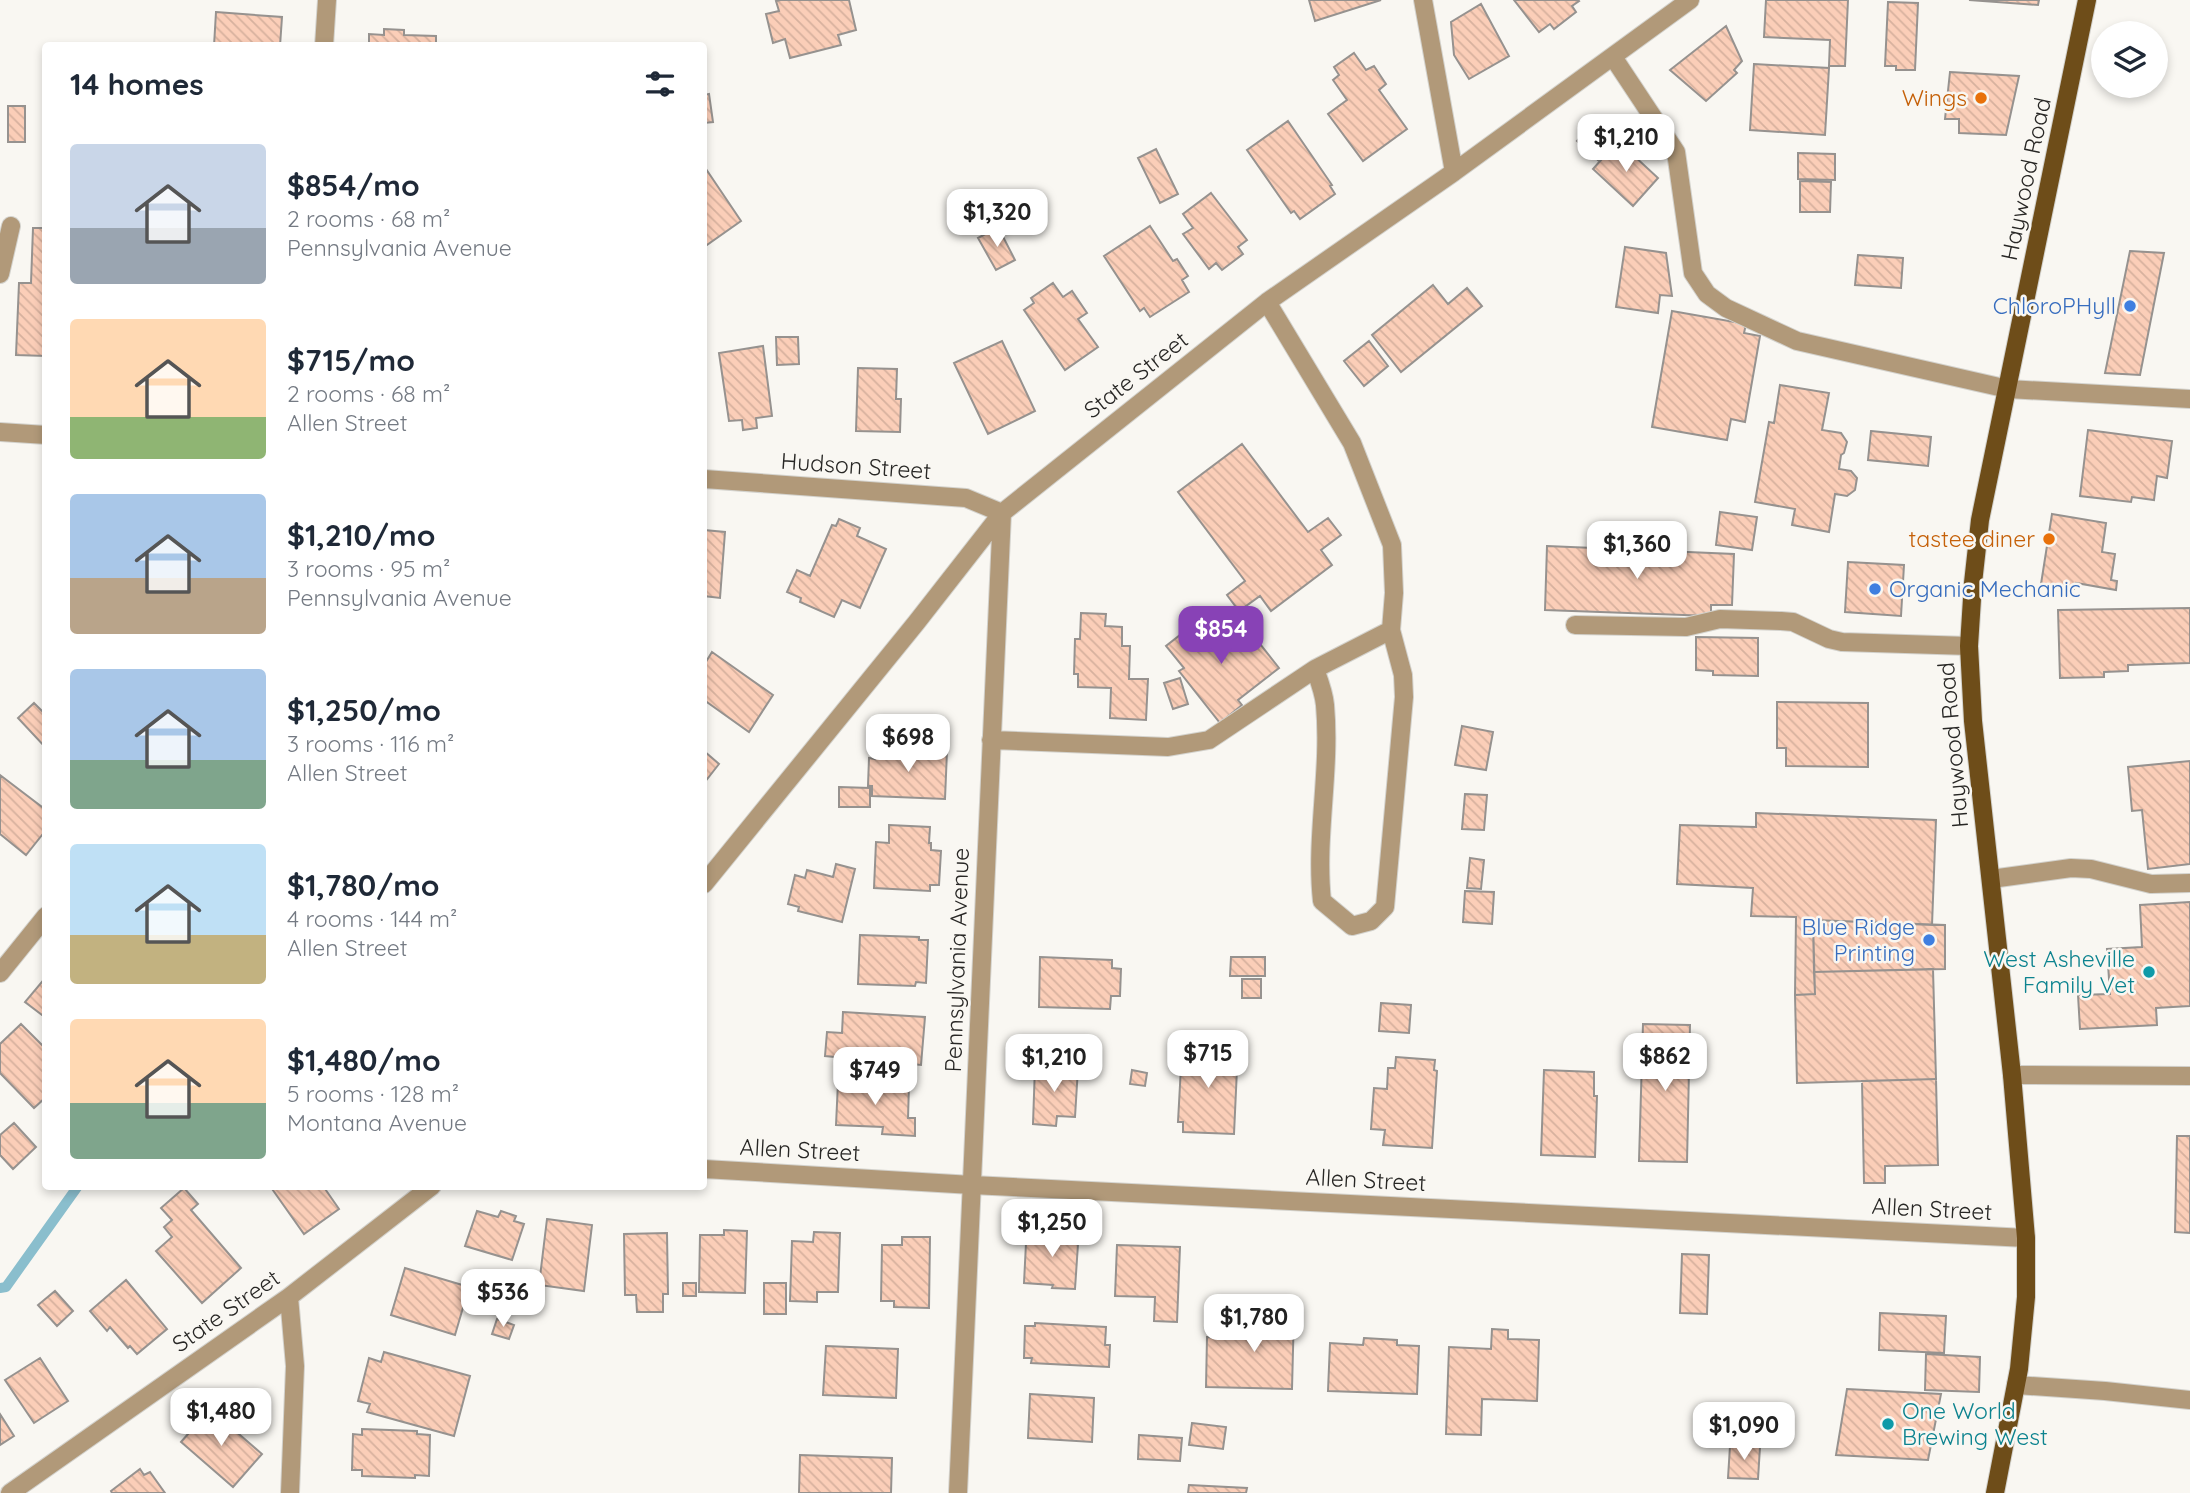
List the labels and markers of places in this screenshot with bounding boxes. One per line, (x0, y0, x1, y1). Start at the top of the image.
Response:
place label: Wings (1902, 83, 1967, 112)
marker: Wings (1973, 90, 1989, 106)
pin: $1,210 (1569, 114, 1683, 174)
pin: $1,320 (940, 190, 1054, 249)
place label: ChloroPHyll (1993, 291, 2116, 320)
marker: ChloroPHyll (2122, 298, 2138, 314)
pin: $1,360 (1580, 522, 1694, 581)
place label: tastee diner (1909, 524, 2035, 553)
marker: tastee diner (2041, 531, 2057, 547)
place label: Organic Mechanic (1889, 574, 2081, 603)
marker: Organic Mechanic (1867, 581, 1883, 597)
pin: $854 (1180, 606, 1262, 666)
pin: $698 (867, 714, 949, 774)
place label: Blue Ridge Printing (1801, 912, 1915, 967)
marker: Blue Ridge Printing (1921, 932, 1937, 948)
place label: West Asheville Family Vet (1983, 944, 2135, 999)
marker: West Asheville Family Vet (2141, 964, 2157, 980)
pin: $715 (1167, 1030, 1249, 1090)
pin: $1,210 (997, 1034, 1111, 1094)
pin: $862 (1624, 1034, 1706, 1093)
pin: $749 (834, 1048, 916, 1107)
pin: $1,250 (995, 1200, 1109, 1259)
pin: $536 (462, 1270, 544, 1329)
pin: $1,780 (1197, 1294, 1311, 1354)
pin: $1,480 (164, 1388, 278, 1448)
place label: One World Brewing West (1902, 1396, 2048, 1451)
pin: $1,090 (1687, 1402, 1801, 1462)
marker: One World Brewing West (1880, 1416, 1896, 1432)

